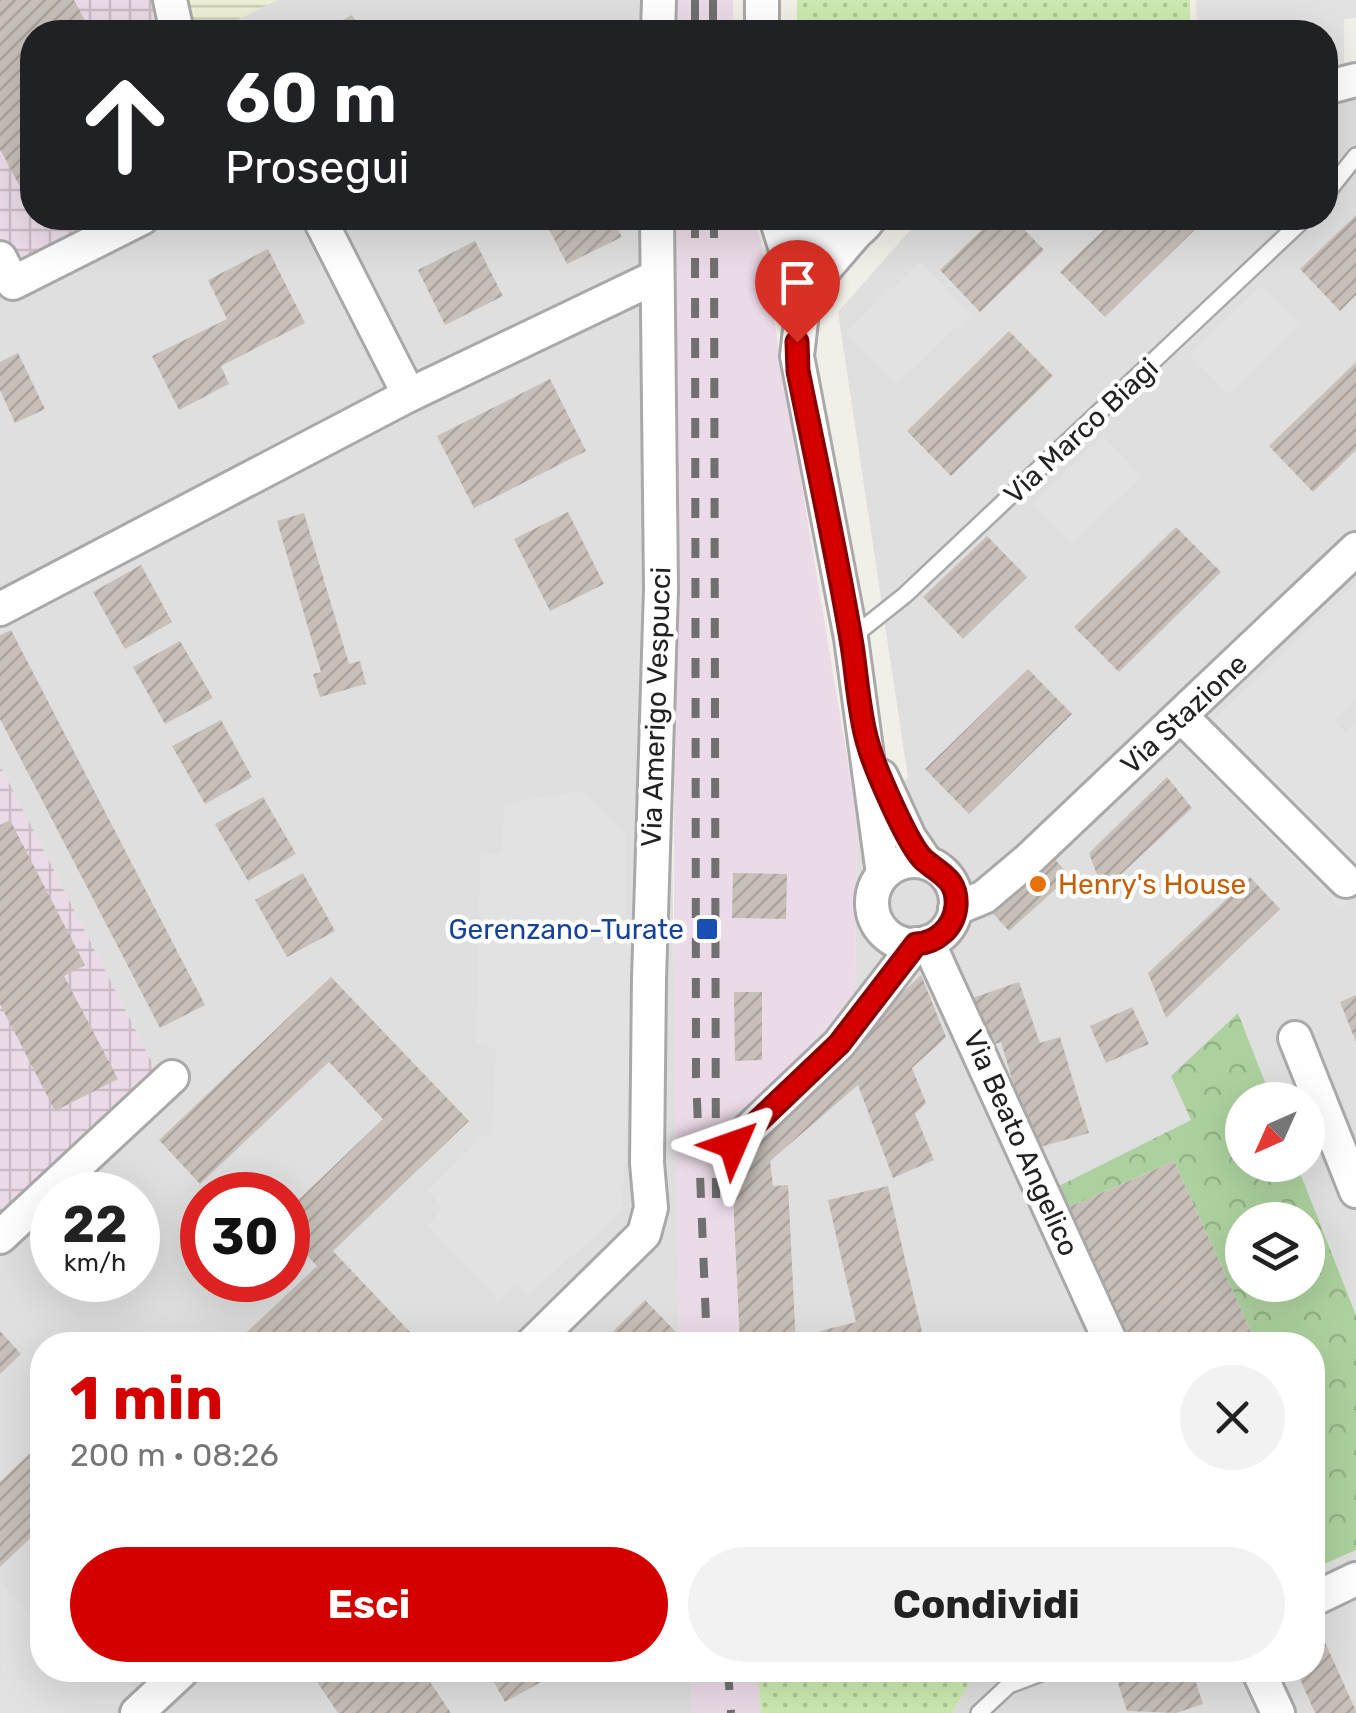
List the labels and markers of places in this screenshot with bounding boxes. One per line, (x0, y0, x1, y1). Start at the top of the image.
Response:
pin (755, 240, 840, 343)
place label: Henry's House (1058, 868, 1246, 901)
marker: Henry's House (1027, 873, 1049, 895)
place label: Gerenzano-Turate (449, 913, 684, 946)
marker: Gerenzano-Turate (694, 916, 720, 942)

